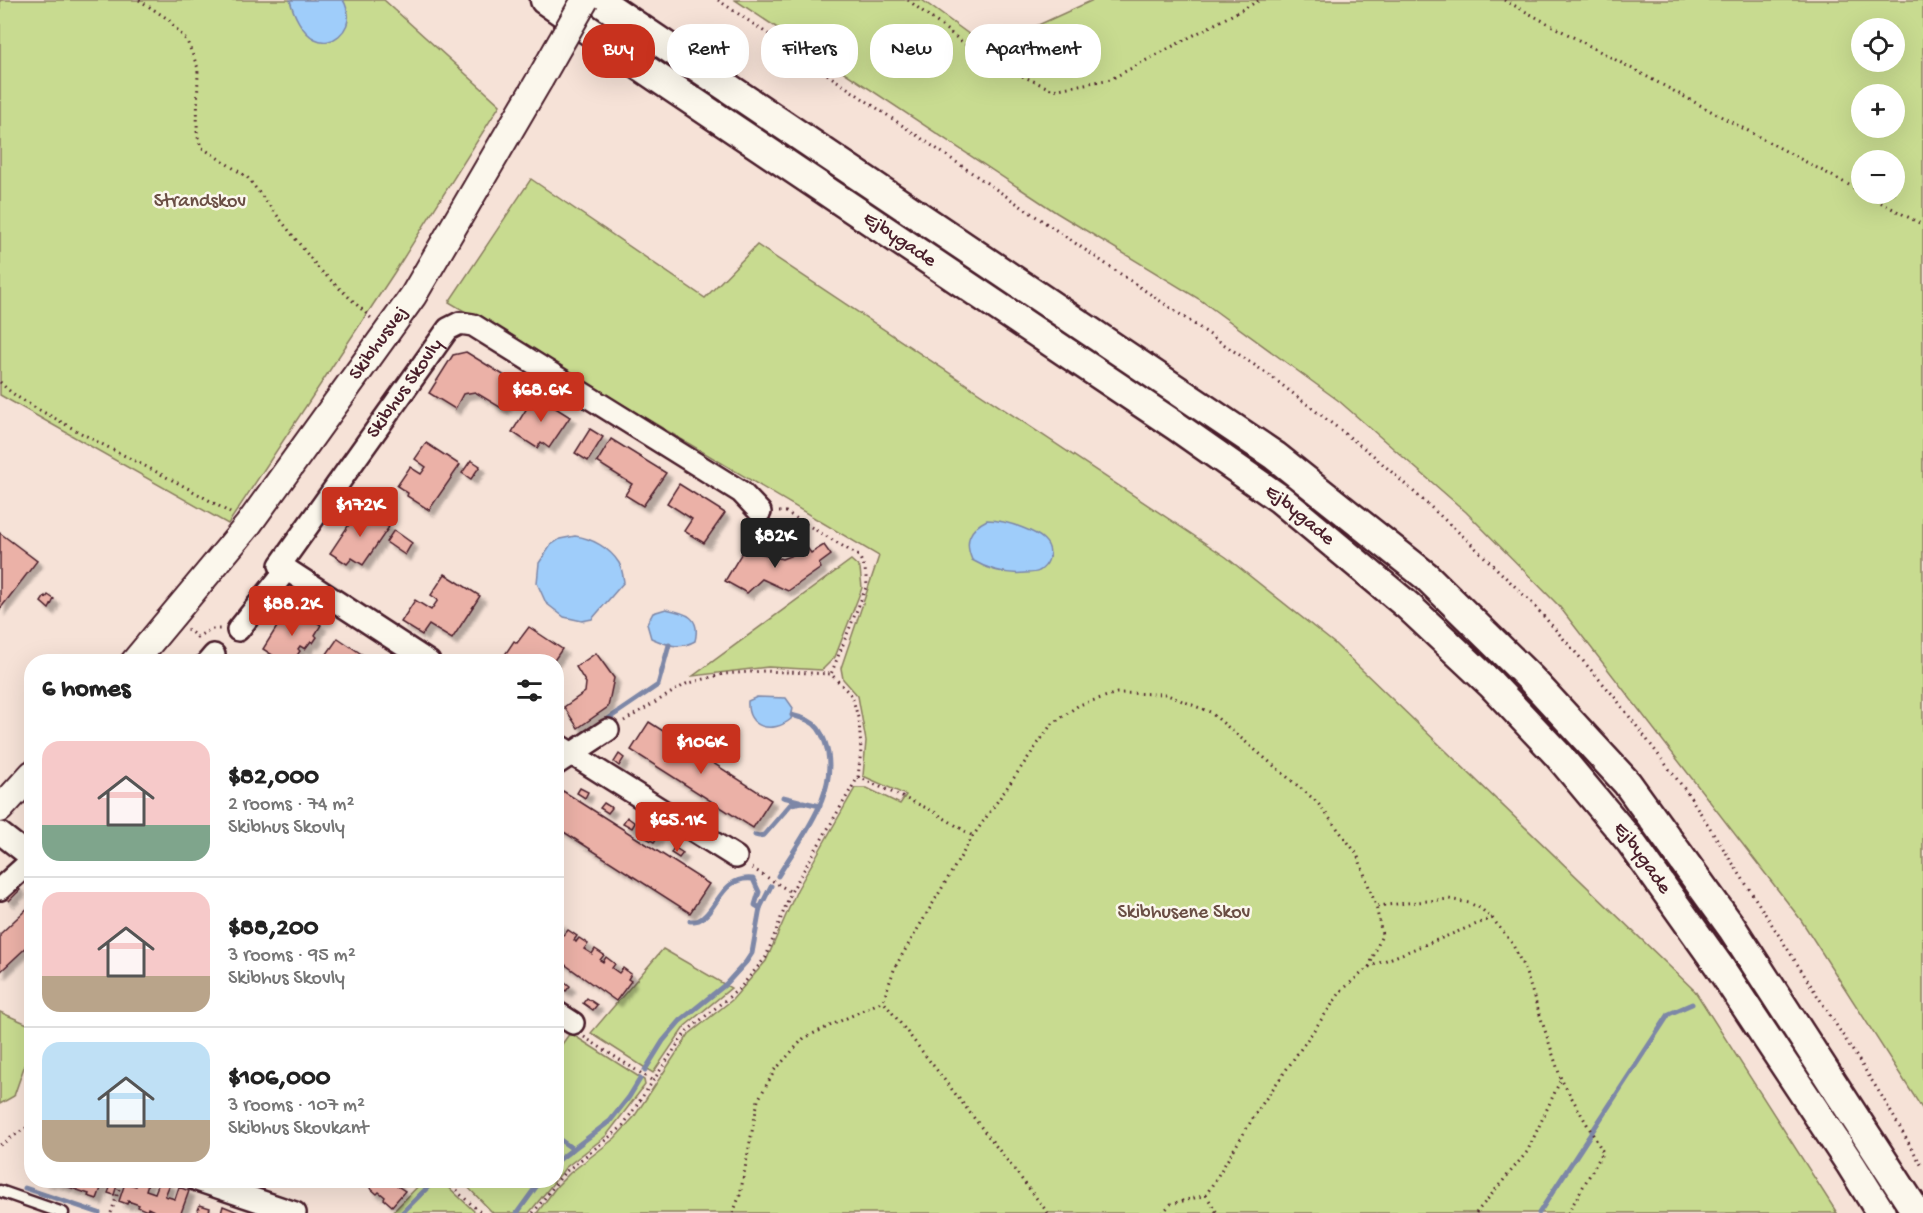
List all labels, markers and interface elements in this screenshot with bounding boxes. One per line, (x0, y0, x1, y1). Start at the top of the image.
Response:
map controls (1851, 18, 1905, 204)
button: locate (1851, 18, 1905, 72)
chip: Buy (582, 24, 655, 78)
chip: Rent (667, 24, 749, 78)
chip: Filters (761, 24, 858, 78)
chip: New (870, 24, 953, 78)
chip: Apartment (965, 24, 1101, 78)
button: + (1851, 84, 1905, 138)
button: − (1851, 150, 1905, 204)
park label: Strandskov (154, 191, 246, 214)
street label: Ejbygade (858, 207, 941, 273)
street label: Skibhusvej (344, 302, 413, 385)
street label: Skibhus Skovly (362, 334, 449, 443)
pin: $68.6K (492, 372, 590, 423)
text: $68.6K (512, 380, 570, 403)
street label: Ejbygade (1260, 480, 1339, 551)
pin: $172K (318, 487, 402, 538)
text: $172K (336, 495, 384, 518)
pin: $82K (739, 518, 811, 569)
text: $82K (755, 526, 795, 549)
pin: $88.2K (243, 586, 341, 637)
text: $88.2K (263, 594, 321, 617)
icon: filters (513, 674, 546, 707)
text: 6 homes (42, 675, 130, 706)
pin: $106K (659, 724, 743, 775)
text: $106K (676, 732, 726, 755)
text: $82,000 (228, 763, 319, 794)
icon: home (90, 765, 162, 837)
text: 2 rooms · 74 m² (228, 794, 354, 817)
pin: $65.1K (628, 802, 726, 853)
text: $65.1K (649, 810, 705, 833)
text: Skibhus Skovly (228, 817, 345, 840)
street label: Ejbygade (1608, 818, 1676, 899)
park label: Skibhusene Skov (1118, 902, 1251, 925)
text: $88,200 (228, 914, 319, 945)
icon: home (90, 916, 162, 988)
text: 3 rooms · 95 m² (228, 945, 356, 968)
text: Skibhus Skovly (228, 968, 345, 991)
text: $106,000 (228, 1064, 331, 1095)
icon: home (90, 1066, 162, 1138)
text: 3 rooms · 107 m² (228, 1095, 365, 1118)
text: Skibhus Skovkant (228, 1118, 368, 1141)

